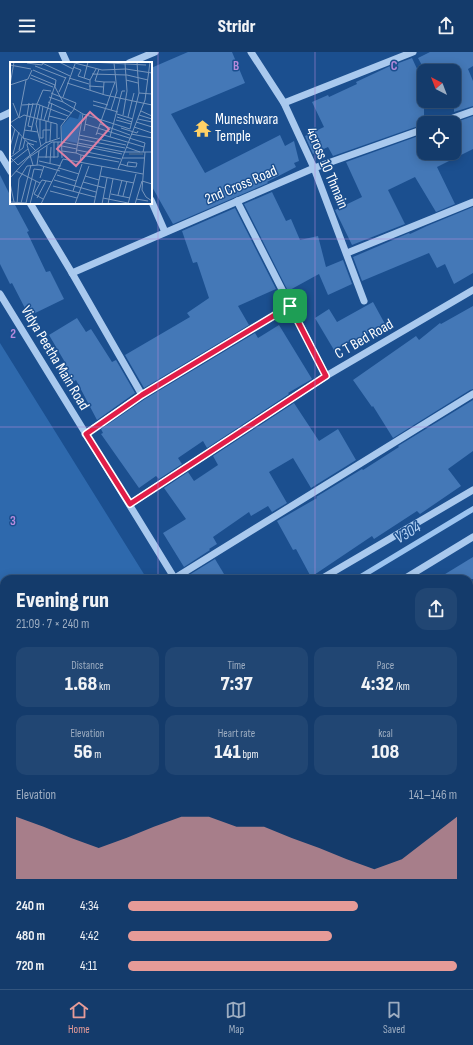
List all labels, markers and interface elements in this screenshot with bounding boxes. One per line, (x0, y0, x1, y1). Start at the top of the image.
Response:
icon: menu (16, 15, 38, 37)
icon: share (435, 15, 457, 37)
text: Stridr (218, 16, 255, 37)
text: B (233, 58, 239, 74)
text: C (391, 58, 398, 74)
inset map (10, 62, 152, 204)
north arrow (417, 64, 461, 108)
map controls (417, 64, 461, 160)
place label: Muneshwara Temple (215, 110, 278, 146)
button: locate (417, 116, 461, 160)
temple icon: Muneshwara Temple (192, 118, 212, 138)
street label: 4cross 10 Thmain (301, 124, 353, 212)
street label: 2nd Cross Road (202, 161, 280, 209)
pin (273, 289, 307, 323)
icon: arrive (279, 295, 301, 317)
street label: Vidya Peetha Main Road (16, 302, 94, 414)
street label: C T Bed Road (331, 315, 397, 363)
text: 2 (10, 326, 16, 342)
text: 3 (10, 513, 16, 529)
water label: V304 (391, 518, 425, 548)
text: Evening run (16, 587, 109, 614)
button: share (415, 588, 457, 630)
text: 21:09 · 7 × 240 m (16, 616, 89, 632)
text: Distance (71, 659, 104, 672)
text: Time (228, 659, 246, 672)
text: Pace (377, 659, 394, 672)
text: 1.68 (65, 672, 97, 696)
text: 7:37 (220, 672, 253, 696)
text: 4:32 (361, 672, 394, 696)
text: km (97, 680, 110, 693)
text: /km (394, 680, 410, 693)
text: Elevation (71, 727, 104, 740)
text: Heart rate (218, 727, 255, 740)
text: kcal (378, 727, 393, 740)
text: 56 (74, 740, 93, 764)
text: 141 (214, 740, 241, 764)
text: 108 (372, 740, 399, 764)
text: m (93, 748, 101, 761)
text: bpm (241, 748, 259, 761)
text: Elevation (16, 787, 56, 803)
text: 141–146 m (409, 787, 457, 803)
text: 240 m (16, 898, 45, 914)
text: 4:34 (80, 898, 99, 914)
text: 480 m (16, 928, 45, 944)
text: 4:42 (80, 928, 99, 944)
text: 720 m (16, 958, 44, 974)
text: 4:11 (80, 958, 97, 974)
tab: Home (68, 999, 90, 1036)
tab: Map (225, 999, 247, 1036)
tab: Saved (383, 999, 405, 1036)

